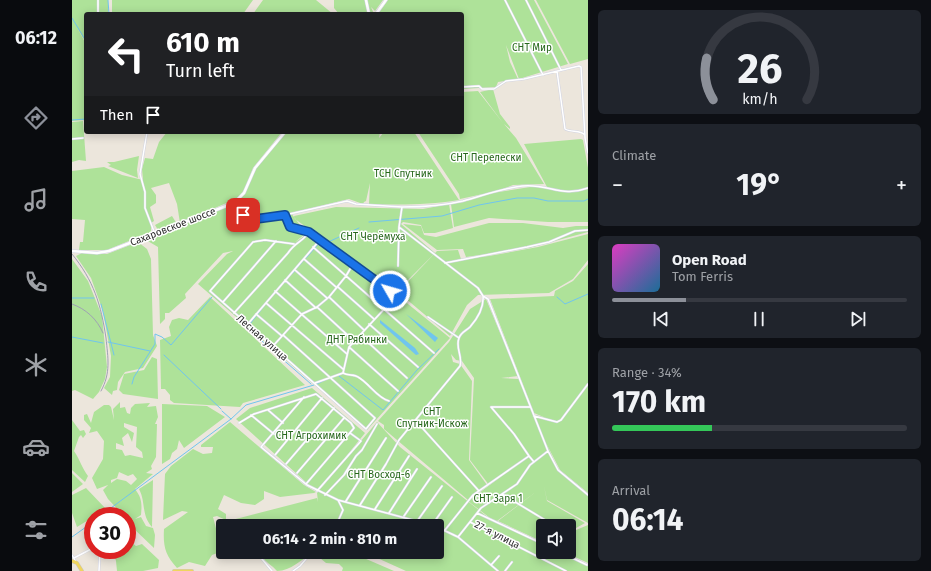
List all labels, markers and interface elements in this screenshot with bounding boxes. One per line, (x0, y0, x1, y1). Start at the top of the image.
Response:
text: 610 m (166, 26, 240, 59)
text: 06:12 (15, 27, 57, 49)
icon: left (100, 28, 152, 80)
park label: СНТ Мир (512, 42, 552, 54)
text: 26 (737, 44, 782, 94)
text: Turn left (166, 60, 235, 82)
text: km/h (742, 91, 777, 108)
icon: directions (22, 104, 50, 132)
icon: arrive (142, 104, 164, 126)
text: Then (100, 106, 134, 124)
text: Climate (612, 148, 656, 163)
park label: СНТ Перелески (451, 152, 521, 164)
text: 19° (736, 167, 783, 203)
park label: ТСН Спутник (374, 168, 433, 180)
text: − (612, 172, 623, 199)
text: + (896, 172, 907, 199)
icon: music (22, 186, 50, 214)
pin (226, 198, 260, 232)
icon: arrive (232, 204, 254, 226)
street label: Сахаровское шоссе (129, 205, 217, 249)
park label: СНТ Черёмуха (341, 230, 405, 243)
text: Open Road (672, 251, 747, 269)
icon: phone (22, 268, 50, 296)
text: Tom Ferris (672, 269, 733, 284)
position arrow (369, 270, 411, 312)
icon: previous (650, 308, 672, 330)
icon: pause (748, 308, 770, 330)
icon: next (847, 308, 869, 330)
street label: Лесная улица (234, 312, 290, 364)
park label: ДНТ Рябинки (326, 334, 387, 346)
icon: climate (22, 351, 50, 379)
text: Range · 34% (612, 365, 682, 380)
text: 170 km (612, 384, 706, 420)
park label: СНТ Спутник-Искож (396, 406, 468, 430)
park label: СНТ Агрохимик (276, 430, 347, 442)
icon: car (22, 433, 50, 461)
park label: СНТ Восход-6 (348, 469, 410, 481)
text: Arrival (612, 483, 650, 498)
park label: СНТ Заря 1 (473, 493, 523, 505)
text: 06:14 (612, 502, 684, 538)
speed limit sign: 30 (84, 507, 136, 559)
icon: filters (22, 516, 50, 544)
street label: 27-я улица (472, 518, 522, 552)
map controls (536, 519, 576, 559)
button: sound (536, 519, 576, 559)
text: 06:14 · 2 min · 810 m (263, 530, 397, 548)

